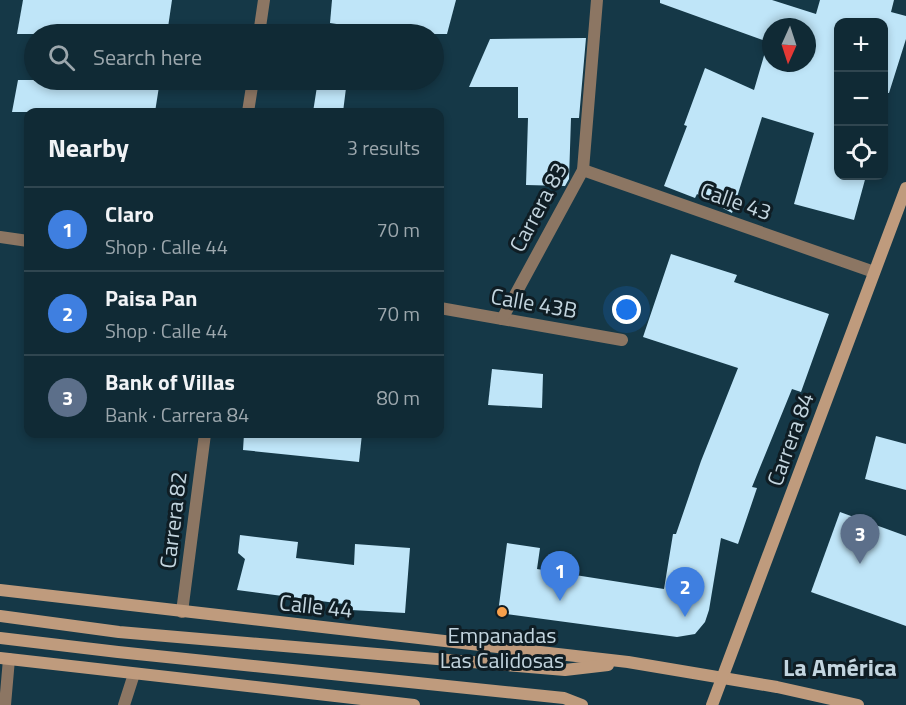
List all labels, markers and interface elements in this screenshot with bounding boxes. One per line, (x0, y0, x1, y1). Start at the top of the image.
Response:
north arrow (762, 18, 816, 72)
map controls (834, 18, 888, 180)
button: + (834, 18, 888, 72)
search box (24, 24, 444, 90)
text: Search here (93, 40, 202, 74)
icon: search (45, 41, 78, 74)
button: − (834, 72, 888, 126)
button: locate (834, 126, 888, 180)
text: Nearby (48, 128, 129, 167)
text: 3 results (347, 132, 420, 163)
street label: Carrera 83 (500, 156, 576, 258)
street label: Calle 43 (696, 173, 776, 229)
text: Claro (105, 197, 154, 231)
text: 1 (62, 214, 73, 245)
text: 70 m (376, 214, 420, 245)
text: Shop · Calle 44 (105, 231, 228, 262)
street label: Calle 43B (488, 279, 580, 327)
text: Paisa Pan (105, 281, 198, 315)
your location (612, 295, 641, 324)
text: 2 (62, 298, 73, 329)
text: 70 m (376, 298, 420, 329)
text: Shop · Calle 44 (105, 315, 228, 346)
text: Bank of Villas (105, 365, 235, 399)
text: 3 (62, 382, 73, 413)
text: 80 m (376, 382, 420, 413)
street label: Carrera 84 (757, 388, 823, 490)
text: Bank · Carrera 84 (105, 399, 249, 430)
street label: Carrera 82 (150, 470, 196, 570)
pin: 3 (840, 514, 880, 564)
pin: 1 (540, 552, 580, 601)
pin: 2 (666, 568, 704, 617)
street label: Calle 44 (278, 585, 354, 627)
marker: Empanadas Las Calidosas (495, 605, 509, 619)
place label: Empanadas Las Calidosas (440, 618, 564, 677)
district label: La América (783, 649, 897, 685)

